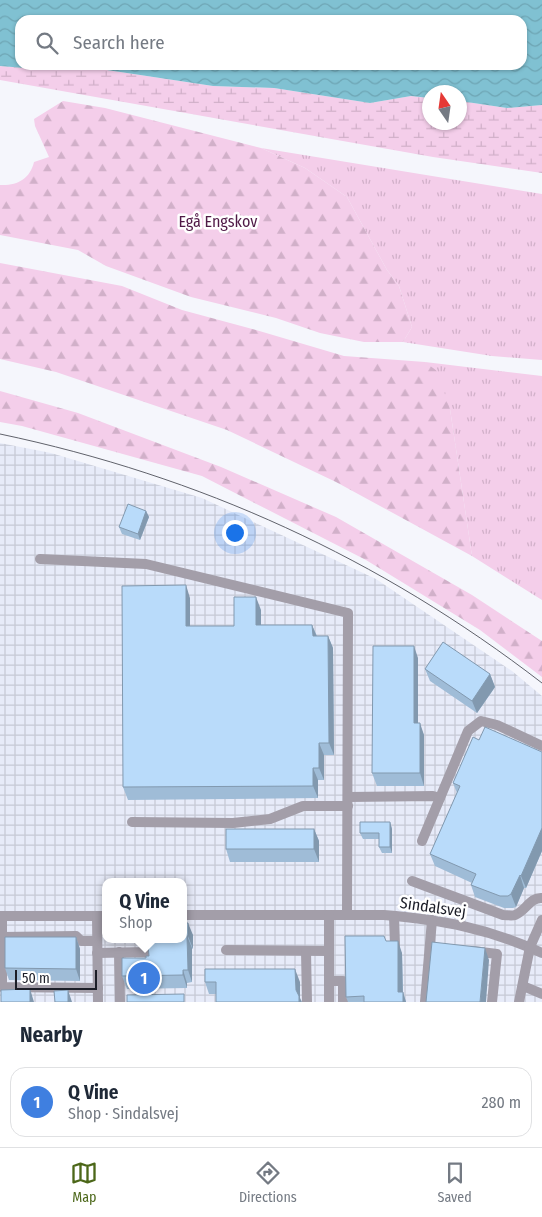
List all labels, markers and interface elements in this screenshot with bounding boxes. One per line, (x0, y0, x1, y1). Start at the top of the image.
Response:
search box (15, 15, 527, 70)
icon: search (33, 29, 61, 57)
text: Search here (73, 31, 165, 54)
north arrow (422, 85, 467, 130)
park label: Egå Engskov (179, 212, 257, 231)
your location (222, 520, 248, 546)
popup (102, 878, 187, 943)
text: Q Vine (119, 890, 170, 913)
street label: Sindalsvej (399, 893, 467, 921)
text: Shop (119, 913, 153, 932)
pin: 1 (128, 959, 160, 997)
scale bar (15, 967, 98, 990)
text: 50 m (22, 970, 50, 987)
text: Nearby (20, 1022, 82, 1048)
text: Q Vine (68, 1081, 118, 1104)
text: 1 (34, 1093, 40, 1112)
text: 280 m (482, 1093, 521, 1112)
text: Shop · Sindalsvej (68, 1104, 179, 1123)
tab: Map (70, 1159, 98, 1206)
tab: Directions (239, 1159, 297, 1206)
tab: Saved (437, 1159, 472, 1206)

